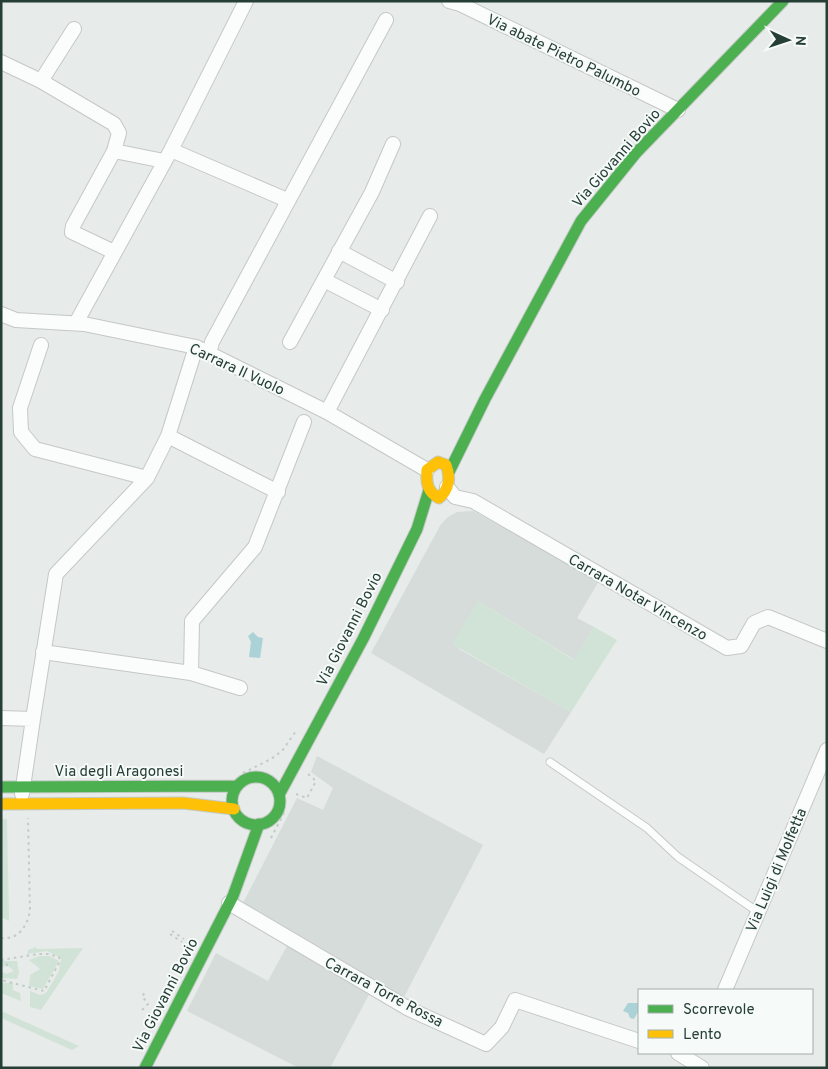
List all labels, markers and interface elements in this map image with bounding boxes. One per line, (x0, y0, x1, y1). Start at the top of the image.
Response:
street label: Via abate Pietro Palumbo (483, 11, 644, 102)
north arrow (763, 15, 813, 65)
text: N (791, 35, 808, 46)
street label: Via Giovanni Bovio (569, 105, 665, 213)
street label: Carrara Il Vuolo (186, 340, 287, 401)
street label: Carrara Notar Vincenzo (564, 551, 710, 646)
street label: Via Giovanni Bovio (313, 569, 387, 690)
street label: Via degli Aragonesi (55, 763, 183, 782)
street label: Via Luigi di Molfetta (743, 806, 812, 936)
street label: Via Giovanni Bovio (129, 935, 203, 1056)
street label: Carrara Torre Rossa (321, 954, 446, 1033)
legend (638, 989, 813, 1054)
text: Scorrevole (683, 1001, 755, 1020)
text: Lento (683, 1026, 722, 1045)

